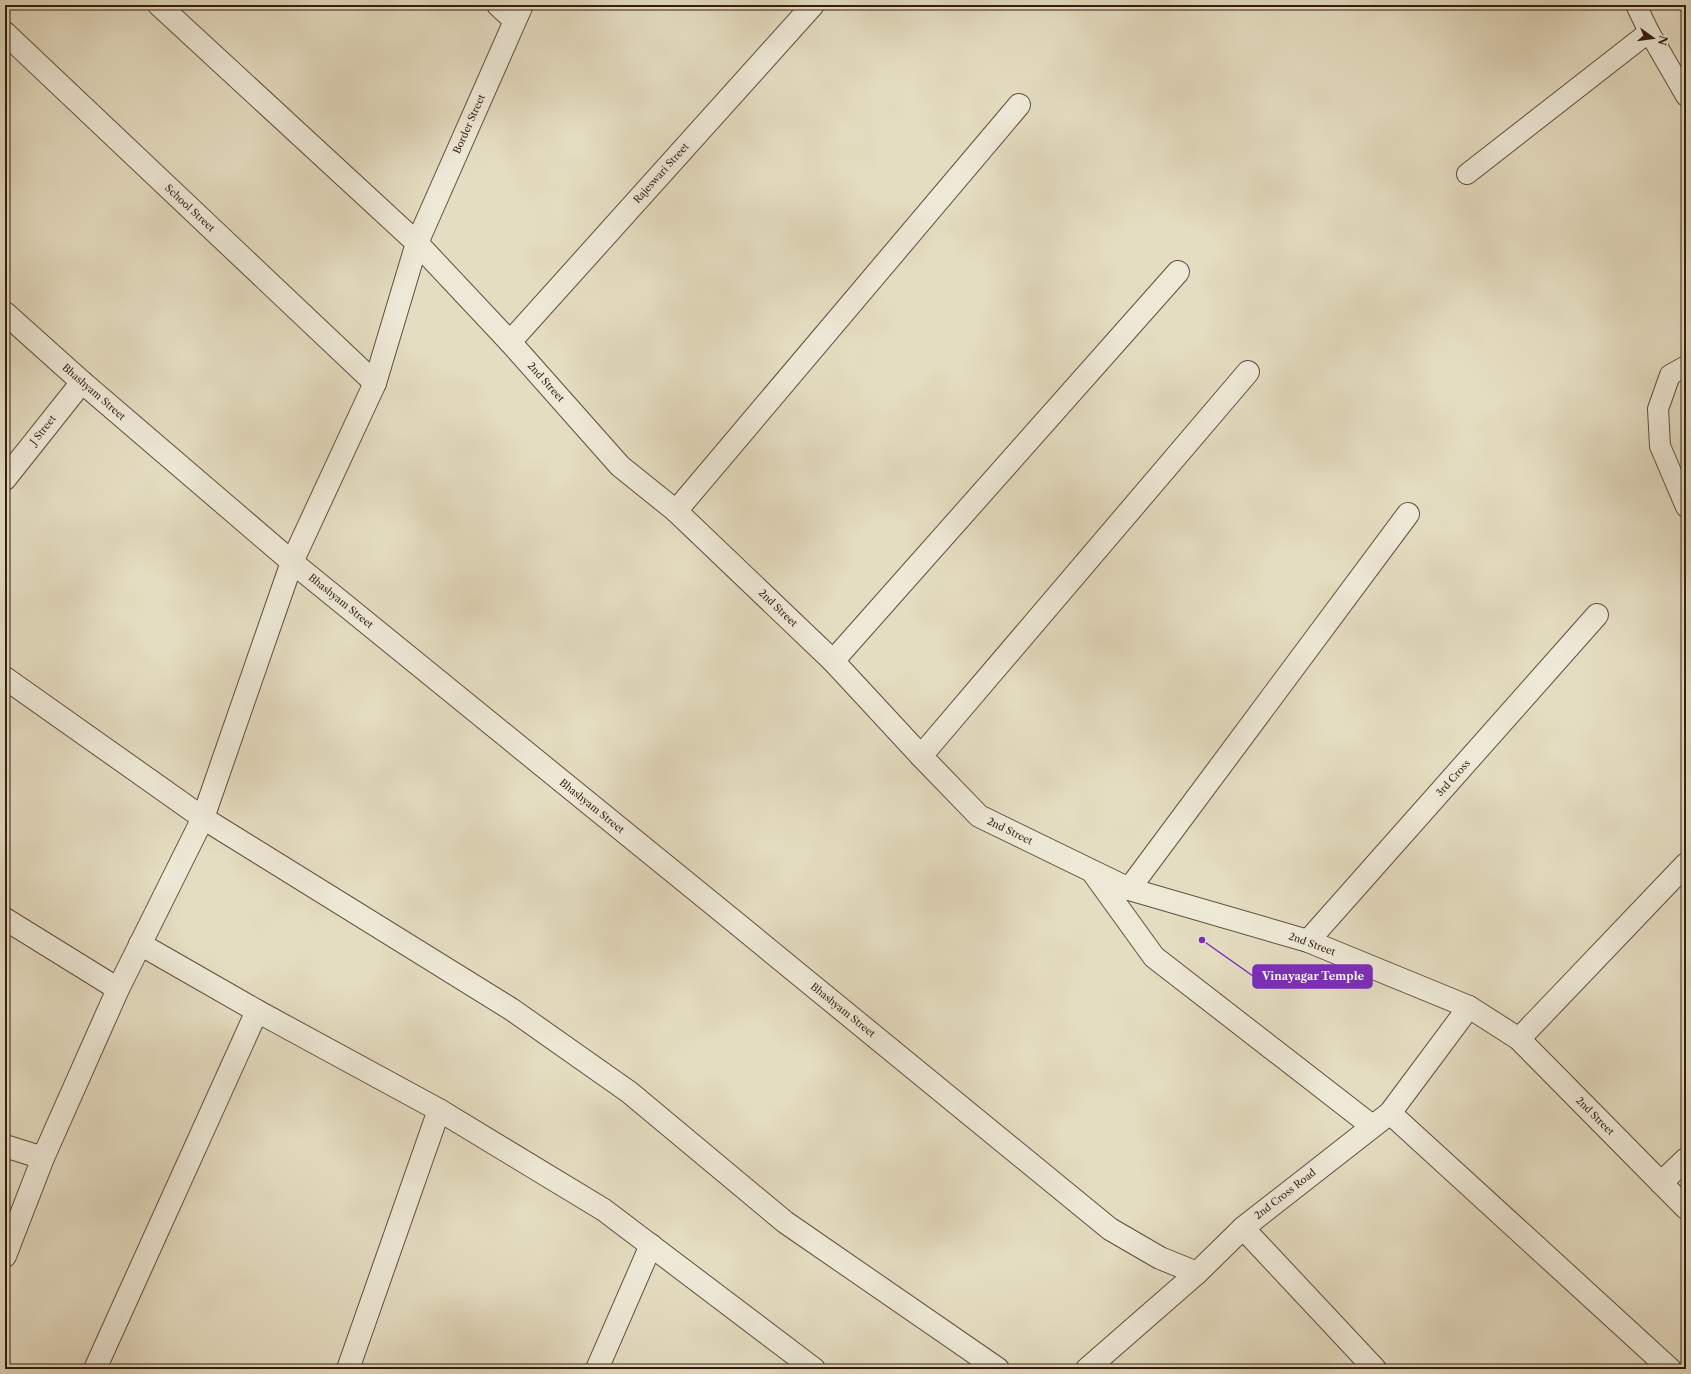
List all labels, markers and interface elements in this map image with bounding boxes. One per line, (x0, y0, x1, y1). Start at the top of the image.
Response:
north arrow (1633, 18, 1673, 58)
text: N (1655, 34, 1671, 47)
street label: Border Street (450, 92, 488, 156)
street label: Rajeswari Street (630, 140, 692, 206)
street label: School Street (162, 182, 218, 235)
street label: 2nd Street (525, 359, 568, 405)
street label: Bhashyam Street (60, 361, 129, 423)
street label: J Street (26, 412, 59, 449)
street label: Bhashyam Street (306, 571, 376, 631)
street label: 2nd Street (756, 586, 801, 630)
street label: 3rd Cross (1433, 757, 1473, 799)
street label: Bhashyam Street (557, 776, 627, 836)
street label: 2nd Street (985, 814, 1035, 848)
street label: 2nd Street (1287, 929, 1338, 959)
callout: Vinayagar Temple (1253, 965, 1372, 988)
text: Vinayagar Temple (1261, 969, 1365, 983)
street label: Bhashyam Street (808, 980, 878, 1040)
street label: 2nd Street (1573, 1094, 1617, 1138)
street label: 2nd Cross Road (1252, 1166, 1318, 1222)

